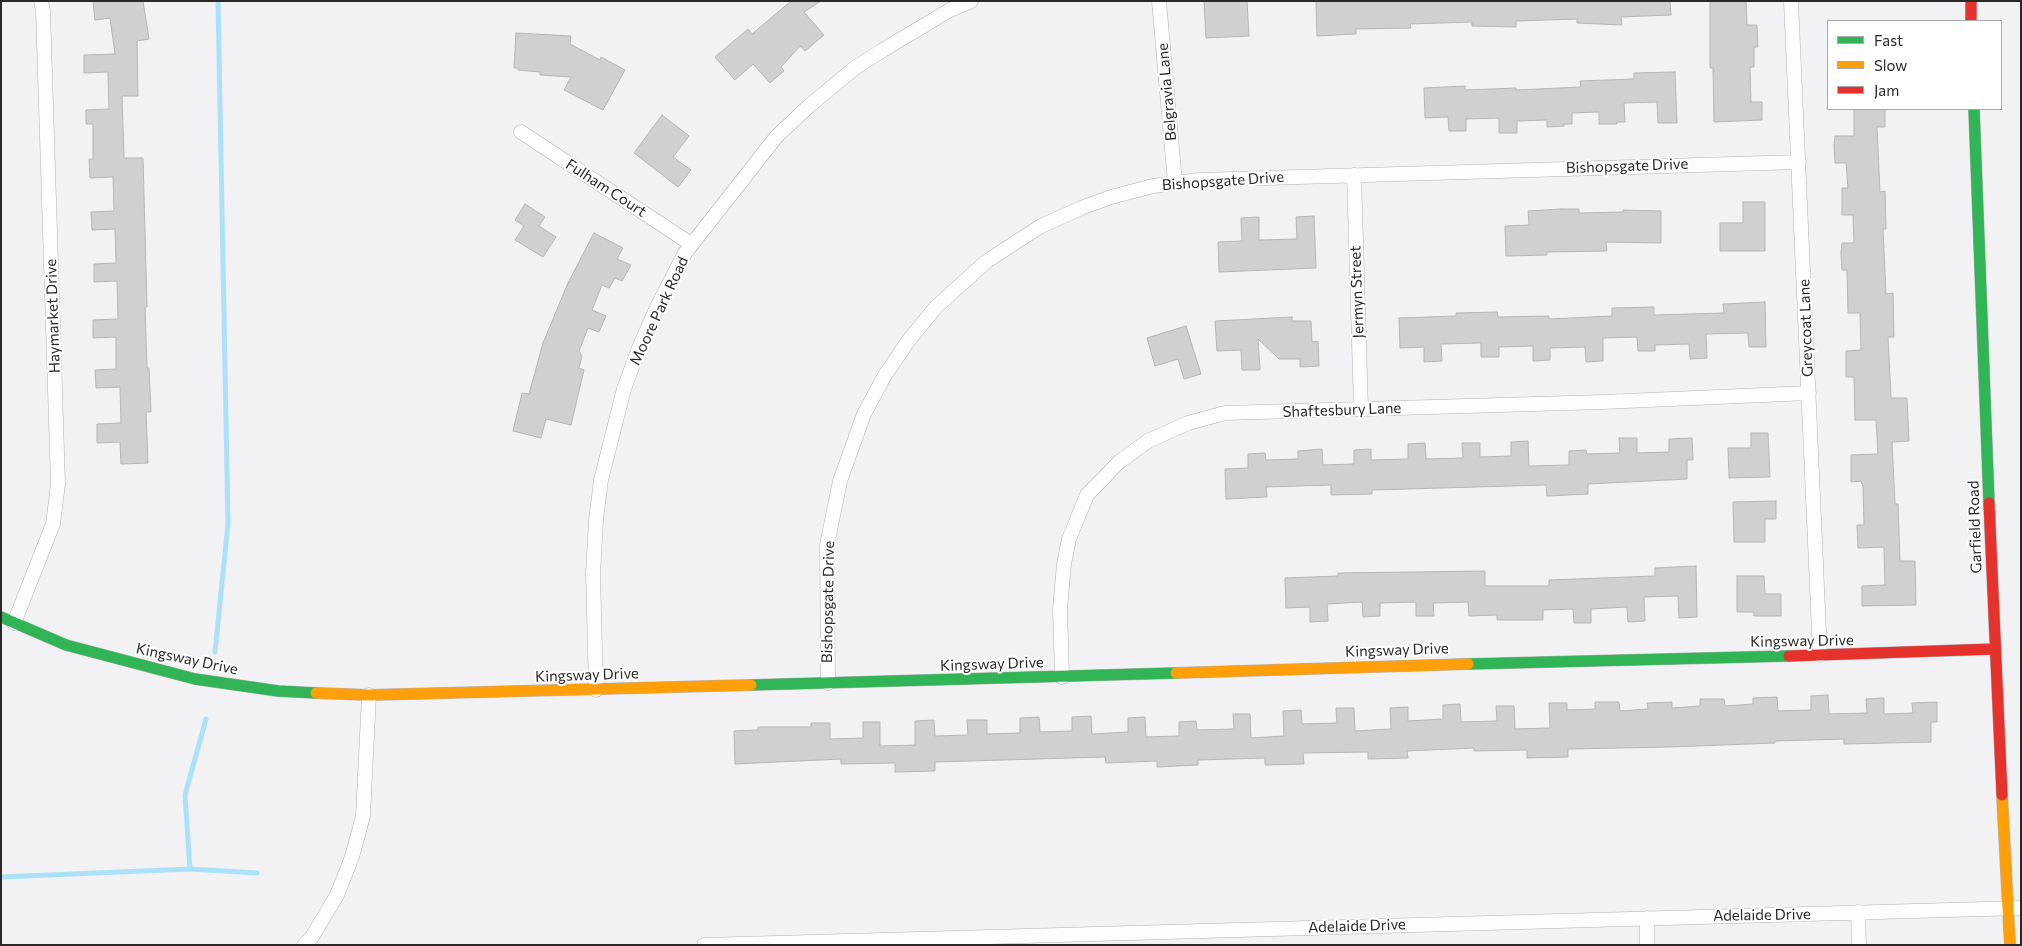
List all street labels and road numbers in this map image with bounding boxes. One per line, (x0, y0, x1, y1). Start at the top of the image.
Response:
street label: Belgravia Lane (1154, 42, 1180, 142)
street label: Fulham Court (562, 155, 650, 221)
street label: Bishopsgate Drive (1566, 155, 1688, 177)
street label: Bishopsgate Drive (1161, 168, 1285, 194)
street label: Jermyn Street (1346, 245, 1368, 339)
street label: Moore Park Road (626, 254, 692, 368)
street label: Haymarket Drive (42, 258, 64, 374)
street label: Greycoat Lane (1795, 279, 1817, 377)
street label: Shaftesbury Lane (1282, 399, 1402, 421)
street label: Garfield Road (1964, 480, 1986, 574)
street label: Bishopsgate Drive (818, 541, 838, 663)
street label: Kingsway Drive (1750, 631, 1854, 651)
street label: Kingsway Drive (134, 639, 240, 679)
street label: Kingsway Drive (1345, 639, 1449, 661)
street label: Kingsway Drive (940, 653, 1044, 675)
street label: Kingsway Drive (535, 664, 639, 686)
street label: Adelaide Drive (1713, 905, 1811, 925)
street label: Adelaide Drive (1308, 915, 1406, 937)

